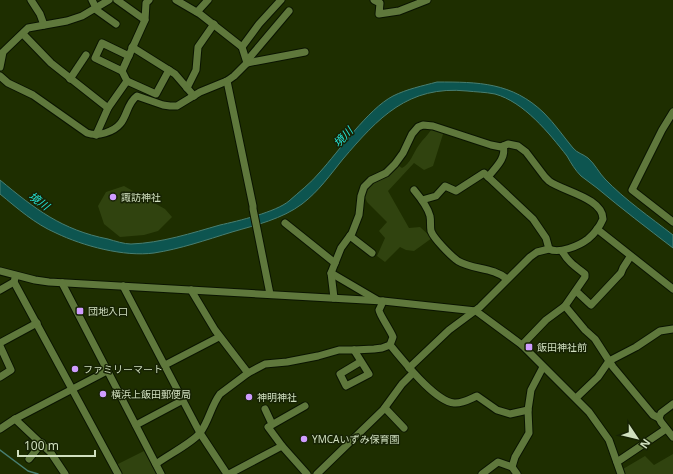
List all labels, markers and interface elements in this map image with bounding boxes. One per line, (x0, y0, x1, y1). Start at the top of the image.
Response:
water label: 境川 (330, 123, 356, 150)
water label: 境川 (26, 188, 53, 214)
place label: 諏訪神社 (121, 190, 161, 204)
marker: 諏訪神社 (108, 192, 118, 202)
place label: 団地入口 (88, 304, 128, 318)
marker: 団地入口 (75, 306, 85, 316)
place label: 飯田神社前 (537, 340, 587, 354)
marker: 飯田神社前 (524, 342, 534, 352)
place label: ファミリーマート (83, 362, 163, 376)
marker: ファミリーマート (70, 364, 80, 374)
place label: 横浜上飯田郵便局 (111, 387, 191, 401)
marker: 横浜上飯田郵便局 (98, 389, 108, 399)
place label: 神明神社 (257, 390, 297, 404)
marker: 神明神社 (244, 392, 254, 402)
north arrow (617, 418, 657, 458)
scale bar (18, 432, 95, 458)
place label: YMCAいずみ保育園 (312, 432, 399, 446)
marker: YMCAいずみ保育園 (299, 434, 309, 444)
text: N (637, 436, 654, 452)
text: 100 m (24, 437, 59, 454)

